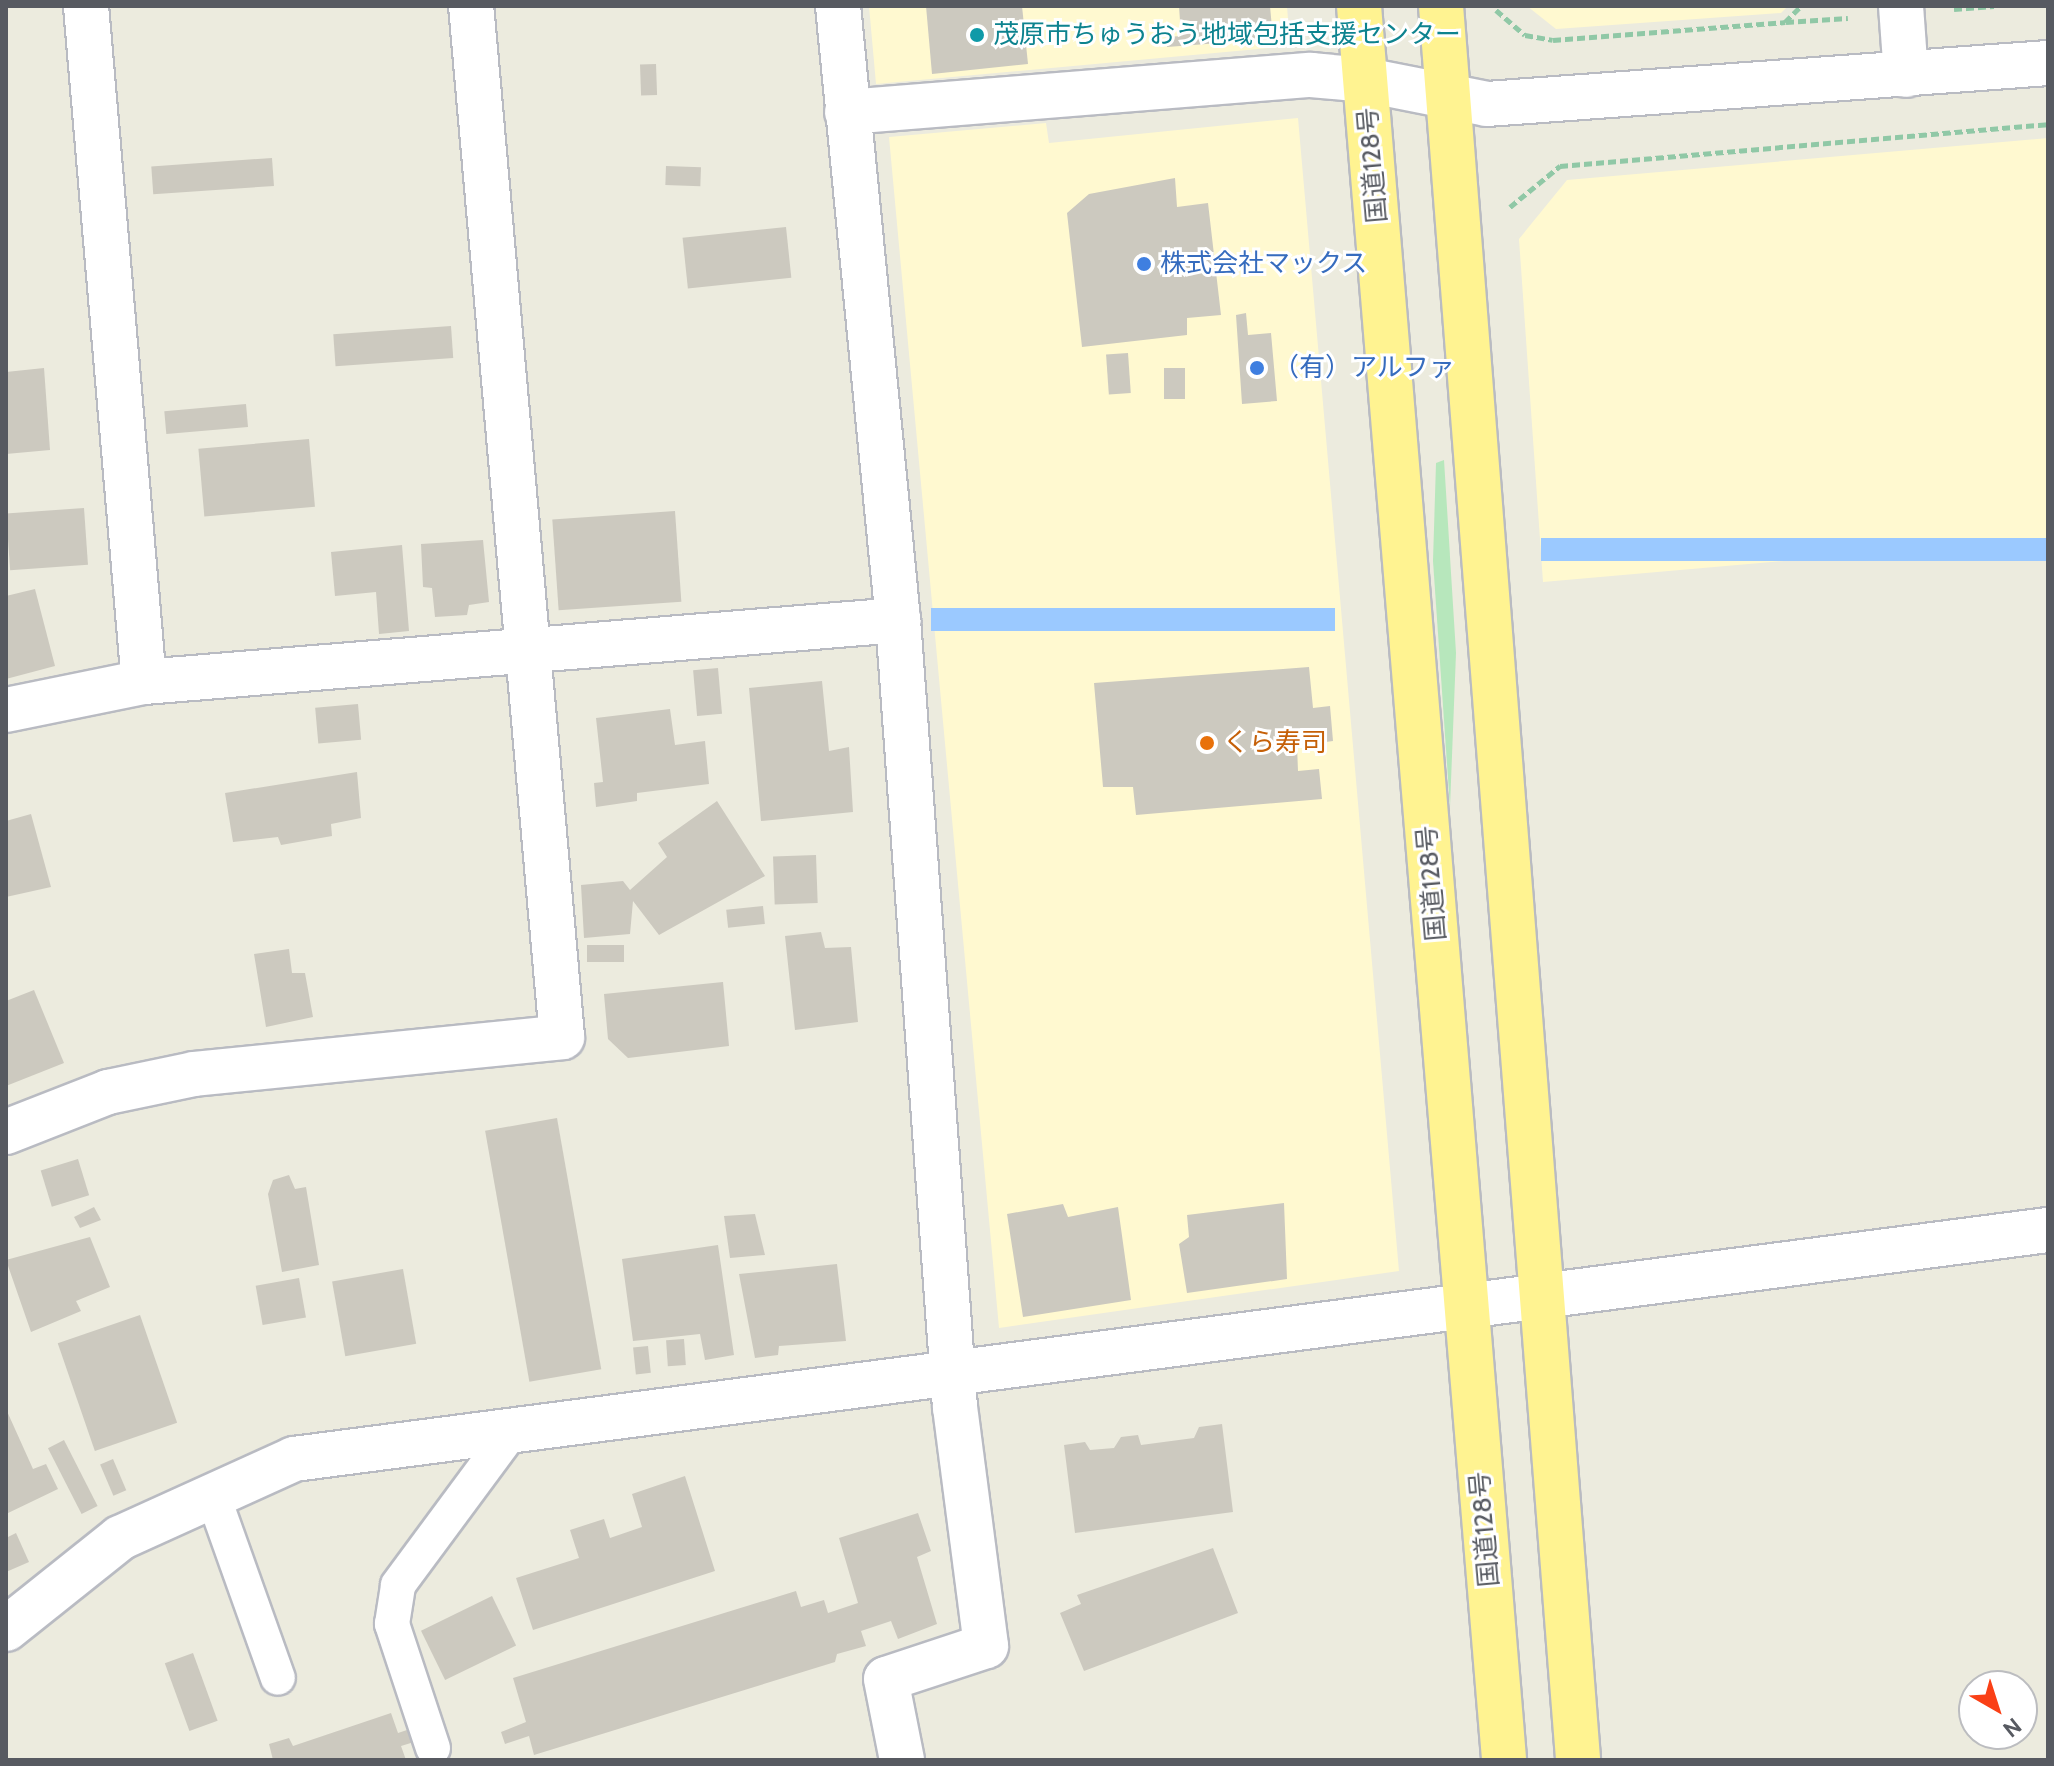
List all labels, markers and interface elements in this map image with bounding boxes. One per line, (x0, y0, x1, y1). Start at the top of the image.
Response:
place label: 茂原市ちゅうおう地域包括支援センター (993, 19, 1461, 51)
marker: 茂原市ちゅうおう地域包括支援センター (968, 26, 986, 44)
street label: 国道128号 (1352, 106, 1394, 224)
place label: 株式会社マックス (1160, 248, 1368, 280)
marker: 株式会社マックス (1135, 255, 1153, 273)
place label: （有）アルファ (1273, 352, 1455, 384)
marker: （有）アルファ (1248, 359, 1266, 377)
place label: くら寿司 (1223, 727, 1327, 759)
marker: くら寿司 (1198, 734, 1216, 752)
street label: 国道128号 (1411, 824, 1453, 942)
street label: 国道128号 (1464, 1470, 1506, 1588)
north arrow (1958, 1670, 2038, 1750)
text: N (1998, 1712, 2027, 1743)

